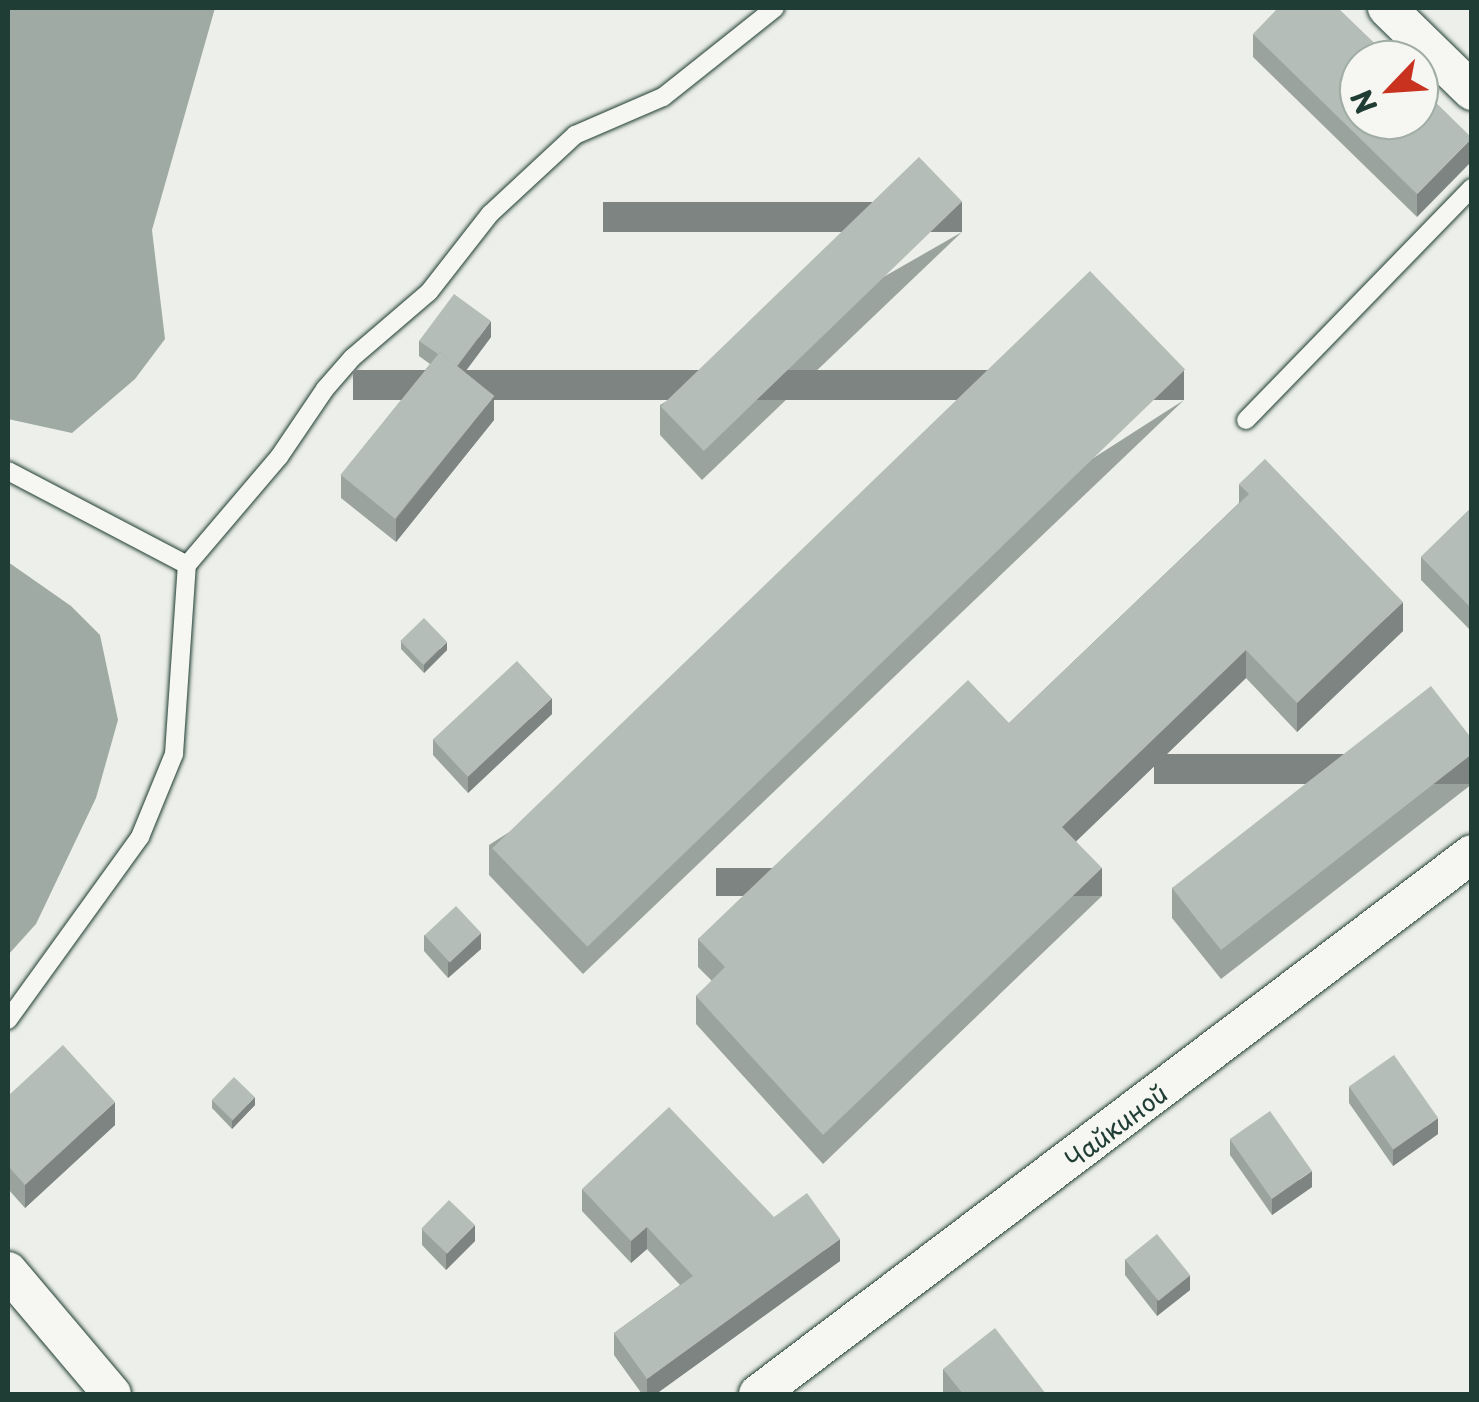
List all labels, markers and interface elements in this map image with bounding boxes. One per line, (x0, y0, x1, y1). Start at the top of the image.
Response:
north arrow (1339, 40, 1439, 140)
text: N (1339, 83, 1387, 121)
street label: Чайкиной (1059, 1078, 1173, 1174)

